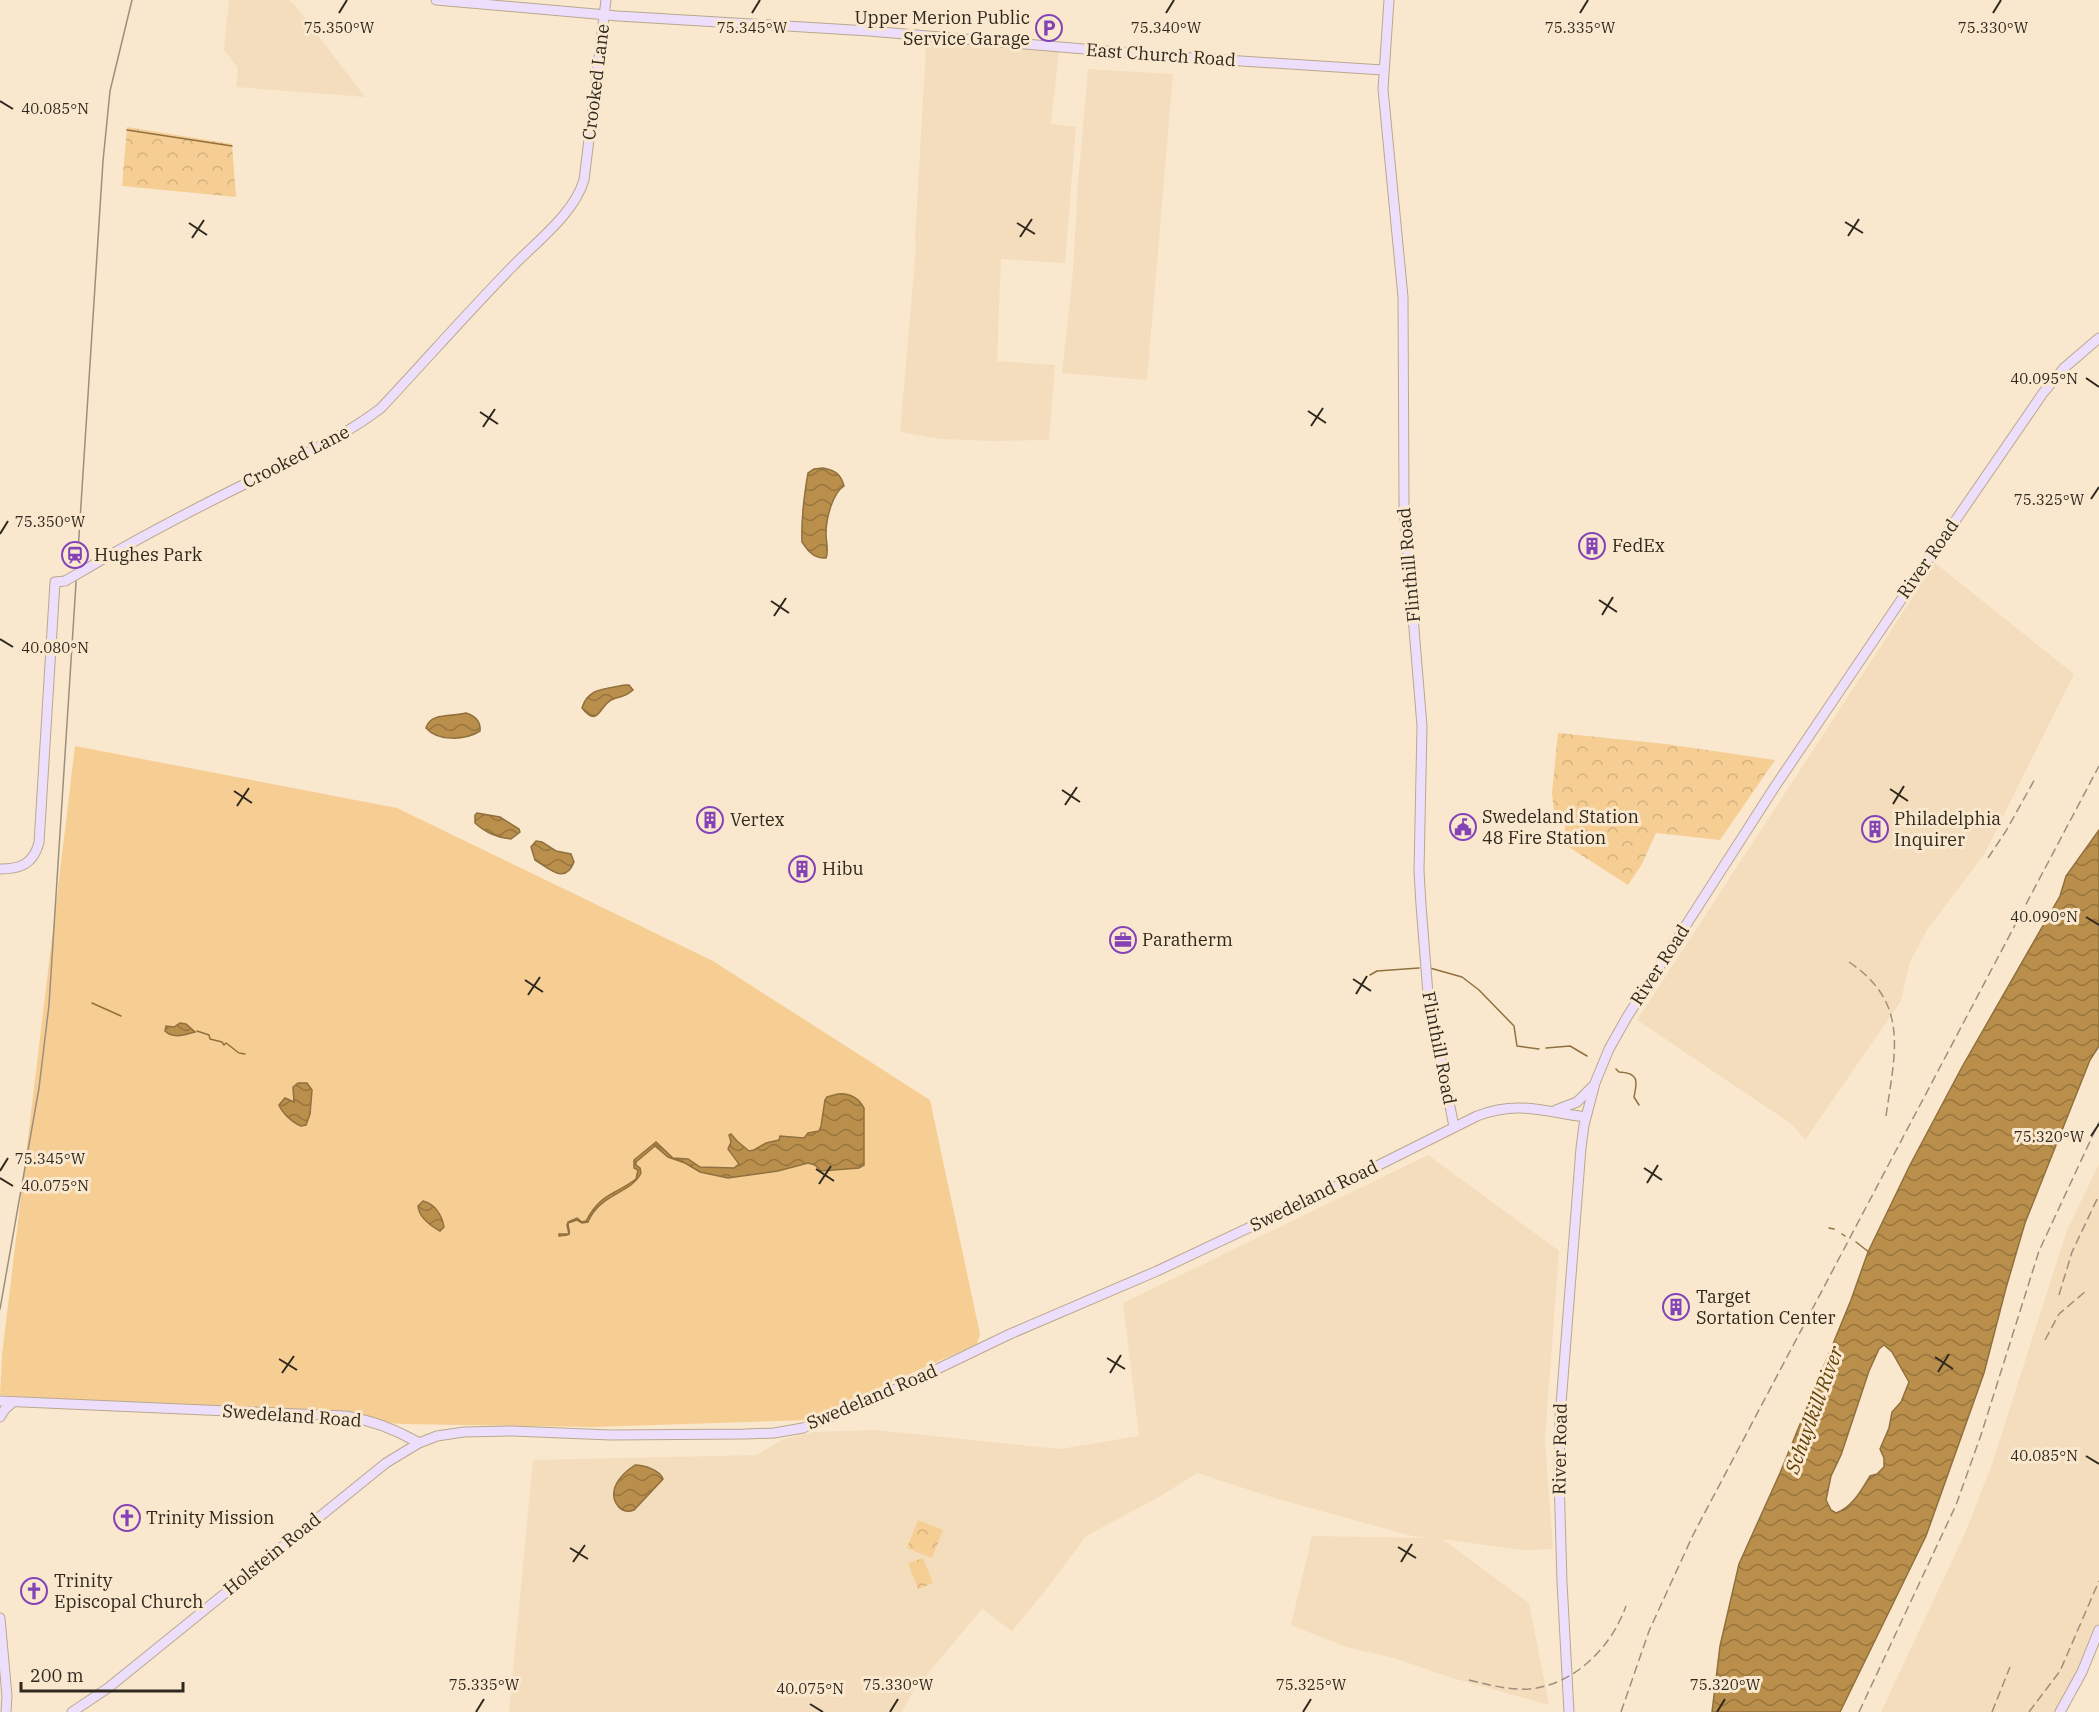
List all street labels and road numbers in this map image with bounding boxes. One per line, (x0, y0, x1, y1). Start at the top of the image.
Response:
street label: Crooked Lane (577, 23, 614, 141)
street label: East Church Road (1085, 38, 1237, 71)
street label: Crooked Lane (239, 420, 353, 493)
street label: Flinthill Road (1392, 507, 1425, 623)
street label: River Road (1892, 514, 1963, 603)
street label: River Road (1625, 920, 1694, 1010)
street label: Flinthill Road (1417, 989, 1462, 1107)
street label: Swedeland Road (1246, 1155, 1382, 1236)
street label: Swedeland Road (803, 1359, 941, 1434)
street label: Swedeland Road (222, 1399, 363, 1432)
street label: River Road (1547, 1403, 1572, 1495)
street label: Holstein Road (218, 1507, 325, 1600)

